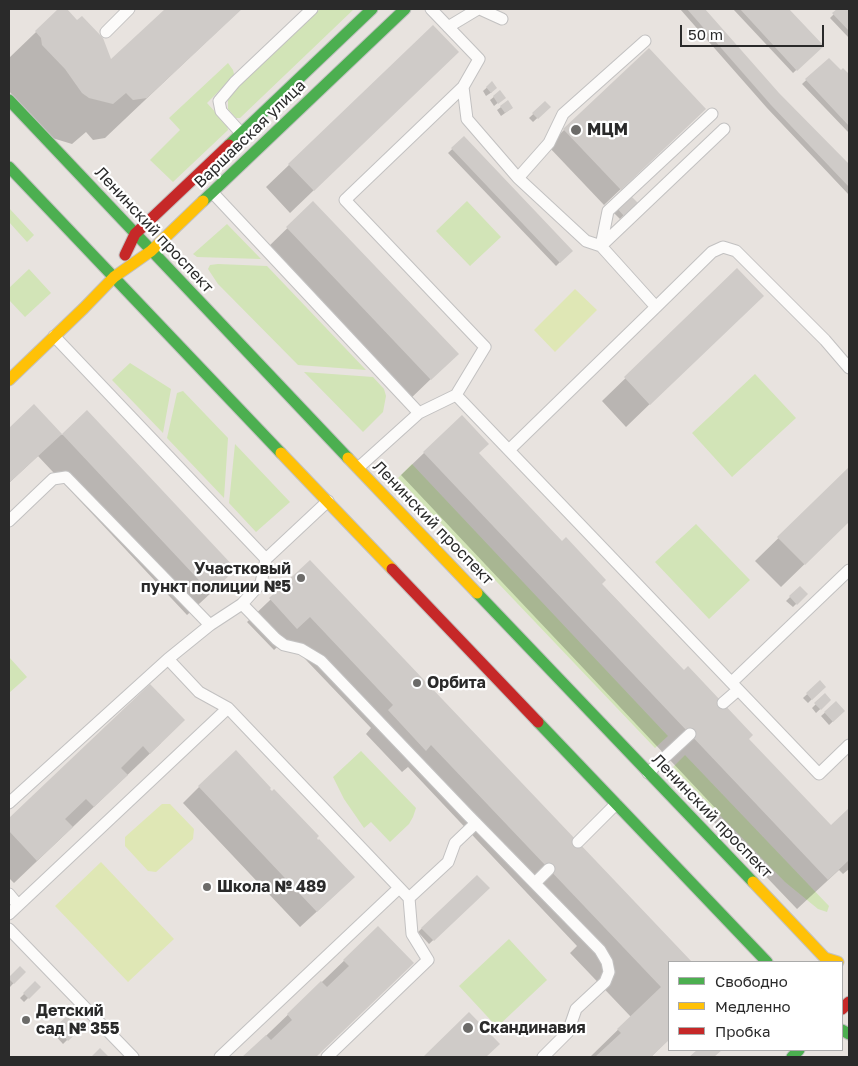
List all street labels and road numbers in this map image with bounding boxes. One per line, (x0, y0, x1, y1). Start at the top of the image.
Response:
street label: Варшавская улица (190, 76, 310, 192)
street label: Ленинский проспект (91, 163, 217, 297)
street label: Ленинский проспект (369, 457, 497, 589)
street label: Ленинский проспект (648, 750, 776, 882)

